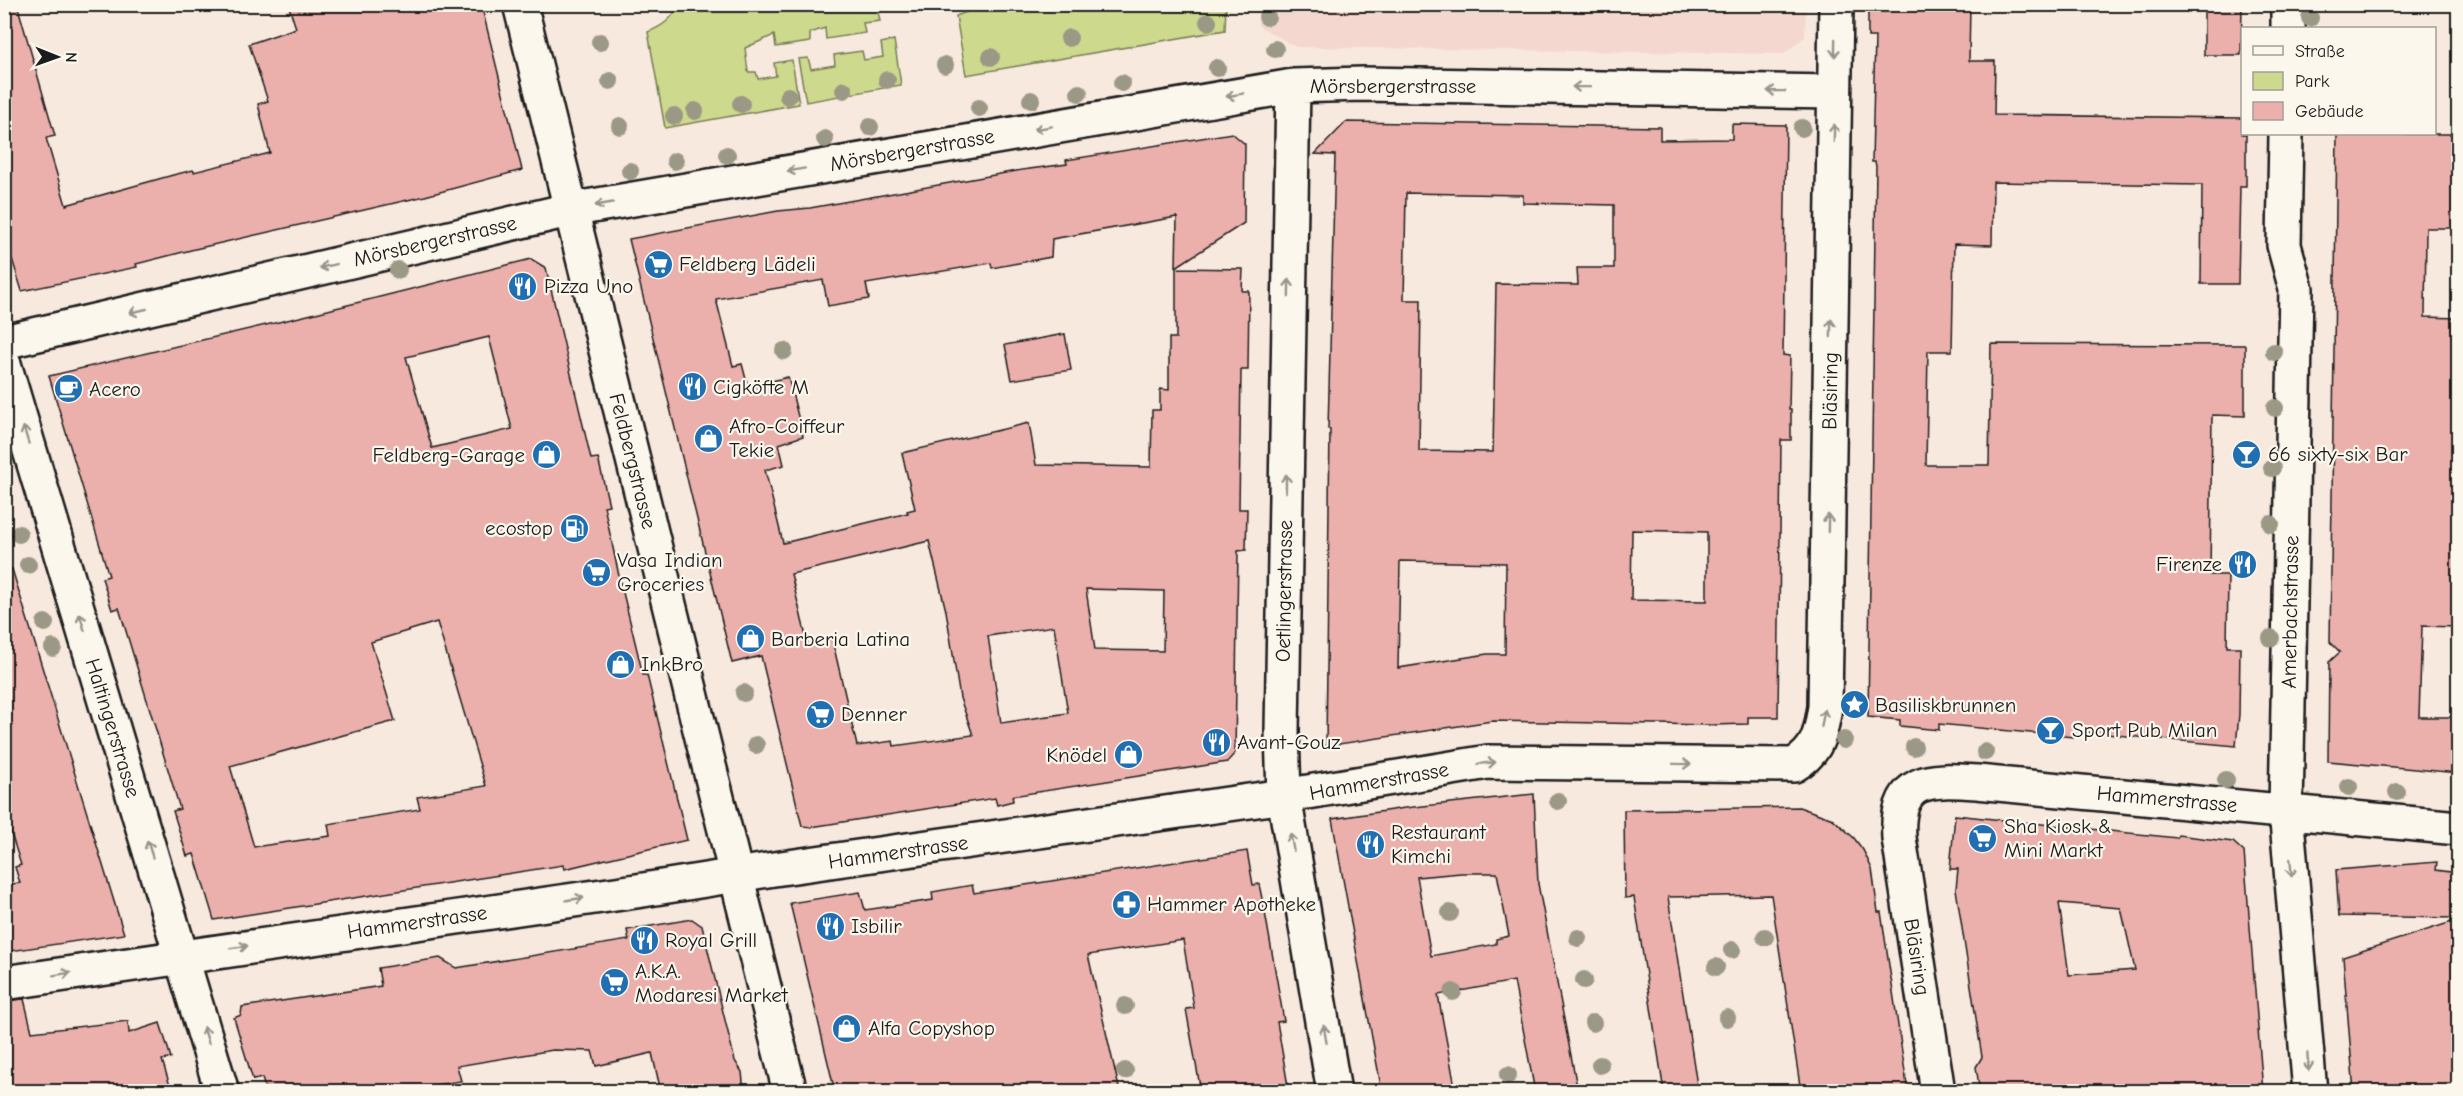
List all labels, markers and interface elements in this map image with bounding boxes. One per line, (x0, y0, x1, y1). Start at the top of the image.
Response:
north arrow (27, 27, 87, 87)
legend (2241, 27, 2436, 135)
one-way arrow (1829, 38, 1841, 58)
text: Straße (2295, 41, 2345, 62)
text: N (62, 52, 80, 63)
text: Park (2295, 71, 2330, 92)
street label: Mörsbergerstrasse (1310, 74, 1476, 98)
one-way arrow (1572, 82, 1592, 93)
one-way arrow (1766, 85, 1786, 97)
one-way arrow (1226, 90, 1246, 101)
text: Gebäude (2295, 101, 2364, 122)
one-way arrow (1034, 123, 1053, 134)
street label: Mörsbergerstrasse (828, 124, 996, 176)
one-way arrow (1828, 124, 1840, 144)
one-way arrow (787, 165, 807, 176)
one-way arrow (595, 199, 615, 210)
street label: Mörsbergerstrasse (351, 211, 519, 271)
supermarket icon: Feldberg Lädeli (642, 248, 674, 280)
place label: Feldberg Lädeli (679, 252, 816, 276)
one-way arrow (319, 261, 338, 273)
restaurant icon: Pizza Uno (507, 270, 539, 302)
place label: Pizza Uno (544, 274, 633, 298)
one-way arrow (1284, 279, 1295, 299)
one-way arrow (129, 306, 149, 317)
one-way arrow (1825, 319, 1837, 339)
street label: Bläsiring (1817, 352, 1843, 430)
restaurant icon: Cigköfte M (676, 371, 708, 403)
cafe icon: Acero (52, 373, 84, 405)
place label: Cigköfte M (713, 375, 809, 399)
place label: Acero (89, 377, 141, 401)
street label: Feldbergstrasse (605, 391, 661, 531)
place label: Afro-Coiffeur Tekie (729, 414, 845, 462)
shop icon: Afro-Coiffeur Tekie (692, 422, 724, 454)
one-way arrow (20, 426, 31, 445)
bar icon: 66 sixty-six Bar (2231, 438, 2263, 470)
shop icon: Feldberg-Garage (530, 439, 562, 471)
place label: 66 sixty-six Bar (2268, 442, 2408, 466)
place label: Feldberg-Garage (372, 443, 525, 467)
one-way arrow (1280, 474, 1292, 494)
fuel station icon: ecostop (558, 512, 590, 544)
one-way arrow (1822, 514, 1834, 534)
place label: ecostop (485, 516, 553, 540)
street label: Oetlingerstrasse (1271, 520, 1297, 662)
street label: Amerbachstrasse (2277, 535, 2303, 689)
place label: Vasa Indian Groceries (617, 548, 723, 596)
restaurant icon: Firenze (2227, 548, 2259, 580)
place label: Firenze (2156, 552, 2222, 576)
supermarket icon: Vasa Indian Groceries (580, 556, 612, 588)
one-way arrow (76, 613, 87, 632)
shop icon: Barberia Latina (734, 623, 766, 655)
place label: Barberia Latina (771, 627, 910, 651)
shop icon: InkBro (604, 648, 636, 680)
place label: InkBro (641, 652, 703, 676)
street label: Haltingerstrasse (80, 655, 146, 801)
place icon: Basiliskbrunnen (1838, 689, 1870, 721)
place label: Basiliskbrunnen (1875, 693, 2016, 717)
supermarket icon: Denner (804, 698, 836, 730)
place label: Denner (841, 702, 907, 726)
one-way arrow (1818, 709, 1829, 728)
bar icon: Sport Pub Milan (2035, 714, 2067, 746)
place label: Sport Pub Milan (2072, 718, 2217, 742)
restaurant icon: Avant-Gouz (1200, 726, 1232, 758)
place label: Avant-Gouz (1237, 730, 1340, 754)
shop icon: Knödel (1112, 739, 1144, 771)
place label: Knödel (1046, 743, 1107, 767)
street label: Hammerstrasse (1307, 757, 1451, 805)
one-way arrow (1477, 757, 1497, 768)
one-way arrow (1672, 758, 1692, 770)
street label: Hammerstrasse (2096, 781, 2238, 817)
place label: Sha Kiosk & Mini Markt (2004, 814, 2112, 862)
place label: Restaurant Kimchi (1391, 820, 1487, 868)
supermarket icon: Sha Kiosk & Mini Markt (1967, 822, 1999, 854)
restaurant icon: Restaurant Kimchi (1354, 828, 1386, 860)
street label: Hammerstrasse (826, 830, 970, 874)
one-way arrow (1286, 832, 1297, 852)
one-way arrow (144, 840, 155, 859)
one-way arrow (2286, 858, 2297, 878)
pharmacy icon: Hammer Apotheke (1110, 888, 1142, 920)
place label: Hammer Apotheke (1147, 892, 1316, 916)
one-way arrow (564, 894, 584, 905)
street label: Hammerstrasse (345, 900, 489, 944)
restaurant icon: Isbilir (814, 910, 846, 942)
place label: Isbilir (851, 914, 902, 938)
street label: Bläsiring (1899, 917, 1935, 997)
restaurant icon: Royal Grill (628, 924, 660, 956)
place label: Royal Grill (665, 928, 757, 952)
one-way arrow (229, 942, 249, 953)
place label: A.K.A. Modaresi Market (635, 959, 789, 1007)
supermarket icon: A.K.A. Modaresi Market (598, 967, 630, 999)
one-way arrow (52, 968, 72, 979)
shop icon: Alfa Copyshop (831, 1012, 863, 1044)
place label: Alfa Copyshop (868, 1016, 995, 1040)
one-way arrow (1319, 1024, 1330, 1044)
one-way arrow (200, 1026, 211, 1045)
one-way arrow (2302, 1052, 2313, 1072)

